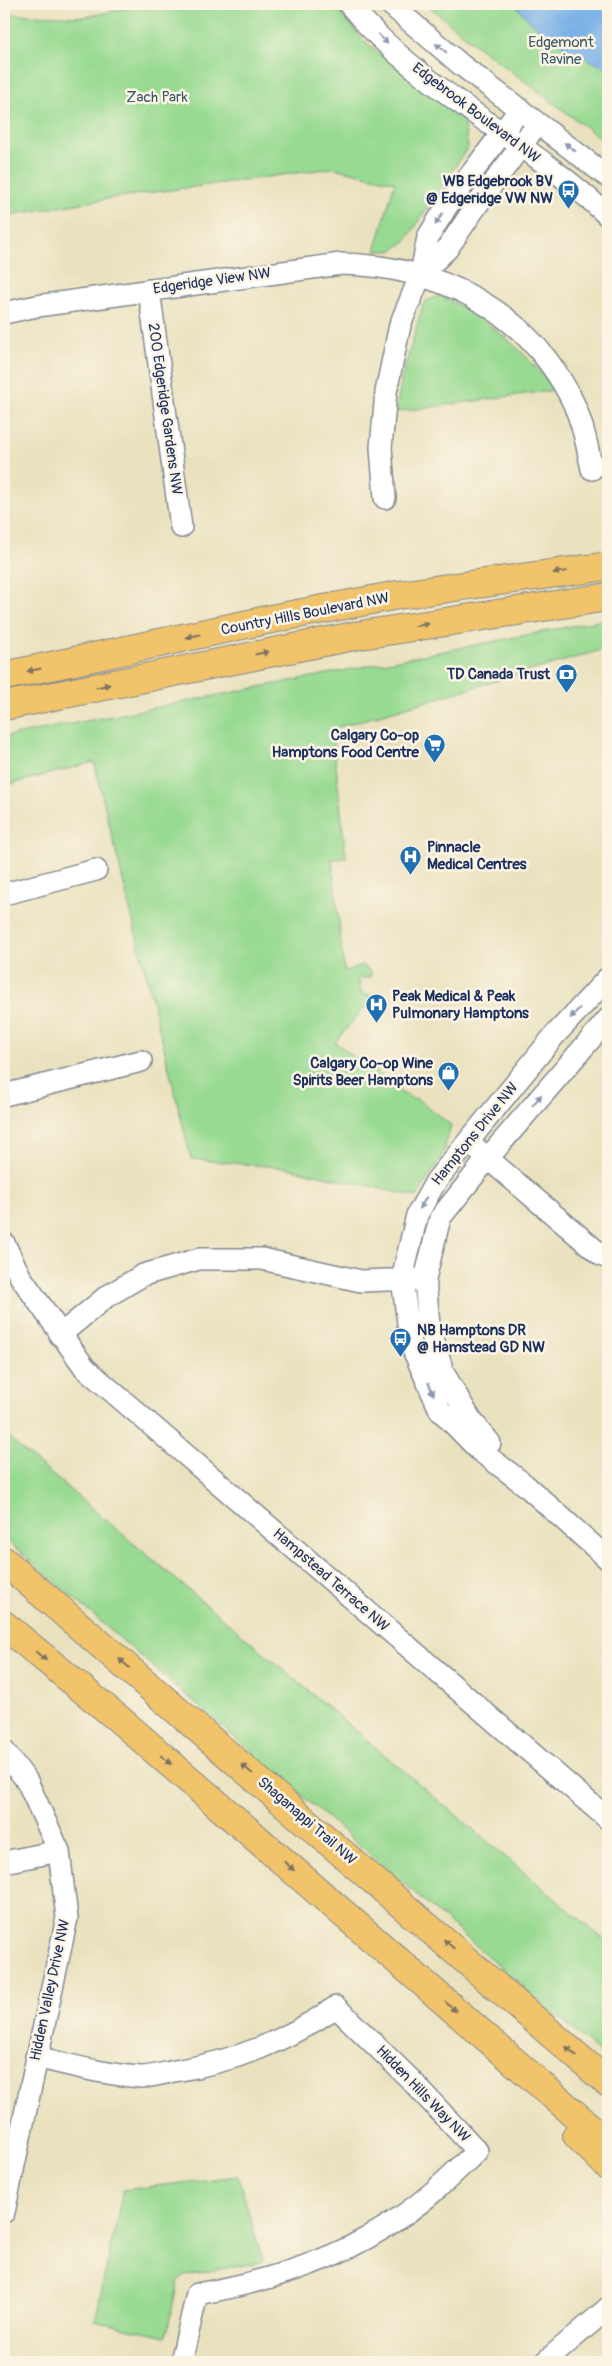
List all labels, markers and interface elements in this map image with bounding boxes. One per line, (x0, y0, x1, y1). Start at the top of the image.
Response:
one-way arrow (377, 33, 389, 45)
park label: Edgemont Ravine (528, 33, 595, 69)
one-way arrow (434, 43, 447, 54)
street label: Edgebrook Boulevard NW (408, 59, 544, 167)
park label: Zach Park (126, 88, 188, 107)
one-way arrow (564, 141, 577, 152)
place label: WB Edgebrook BV @ Edgeridge VW NW (426, 172, 553, 208)
bus stop icon: WB Edgebrook BV @ Edgeridge VW NW (557, 178, 581, 209)
one-way arrow (434, 212, 444, 225)
street label: Edgeridge View NW (152, 263, 272, 299)
street label: 200 Edgeridge Gardens NW (144, 322, 186, 496)
one-way arrow (552, 568, 568, 576)
street label: Country Hills Boulevard NW (219, 588, 391, 640)
one-way arrow (414, 620, 430, 628)
one-way arrow (186, 632, 201, 640)
one-way arrow (255, 649, 271, 657)
bank icon: TD Canada Trust (554, 662, 578, 693)
place label: TD Canada Trust (446, 665, 551, 684)
one-way arrow (26, 666, 42, 674)
one-way arrow (95, 682, 110, 690)
place label: Calgary Co-op Hamptons Food Centre (272, 726, 420, 762)
supermarket icon: Calgary Co-op Hamptons Food Centre (423, 732, 447, 763)
place label: Pinnacle Medical Centres (427, 838, 527, 874)
hospital icon: Pinnacle Medical Centres (399, 844, 423, 875)
place label: Peak Medical & Peak Pulmonary Hamptons (392, 987, 529, 1023)
hospital icon: Peak Medical & Peak Pulmonary Hamptons (364, 993, 388, 1024)
one-way arrow (569, 1007, 581, 1019)
place label: Calgary Co-op Wine Spirits Beer Hamptons (293, 1054, 434, 1090)
shop icon: Calgary Co-op Wine Spirits Beer Hamptons (437, 1060, 461, 1091)
street label: Hamptons Drive NW (428, 1078, 523, 1189)
one-way arrow (531, 1094, 543, 1106)
one-way arrow (419, 1196, 427, 1211)
place label: NB Hamptons DR @ Hamstead GD NW (417, 1321, 545, 1357)
bus stop icon: NB Hamptons DR @ Hamstead GD NW (389, 1327, 413, 1358)
one-way arrow (427, 1382, 435, 1396)
street label: Hampstead Terrace NW (269, 1524, 393, 1636)
one-way arrow (35, 1650, 48, 1661)
one-way arrow (118, 1657, 130, 1669)
one-way arrow (159, 1754, 171, 1766)
one-way arrow (240, 1764, 253, 1775)
street label: Shaganappi Trail NW (254, 1773, 361, 1869)
one-way arrow (282, 1861, 295, 1872)
street label: Hidden Valley Drive NW (26, 1917, 74, 2063)
one-way arrow (443, 1939, 455, 1950)
one-way arrow (444, 2002, 457, 2013)
street label: Hidden Hills Way NW (372, 2042, 474, 2147)
one-way arrow (566, 2045, 578, 2057)

